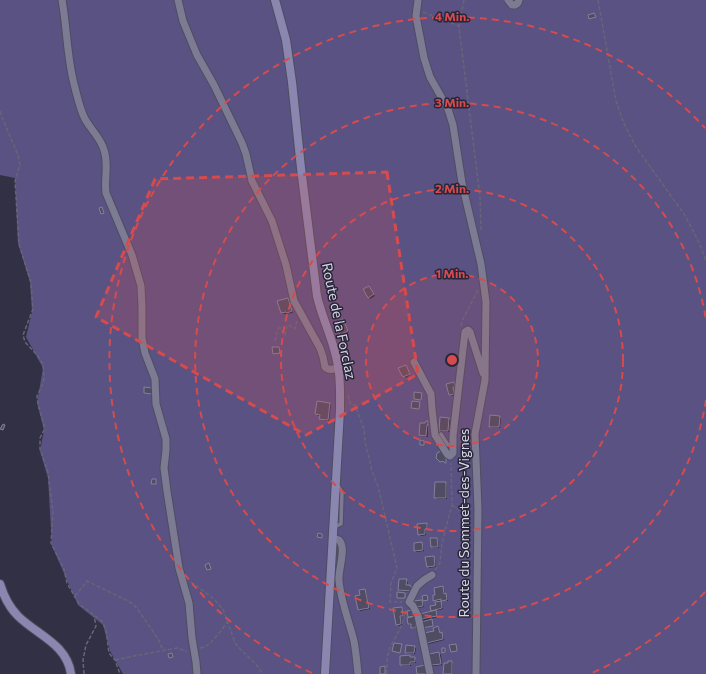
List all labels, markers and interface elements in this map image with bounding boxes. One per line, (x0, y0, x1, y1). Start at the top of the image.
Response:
text: 4 Min. (435, 9, 469, 23)
text: 3 Min. (435, 95, 469, 109)
text: 2 Min. (435, 181, 469, 195)
street label: Route de la Forclaz (319, 261, 360, 381)
text: 1 Min. (436, 266, 468, 280)
centre of rings (445, 353, 459, 367)
street label: Route du Sommet-des-Vignes (455, 429, 472, 617)

